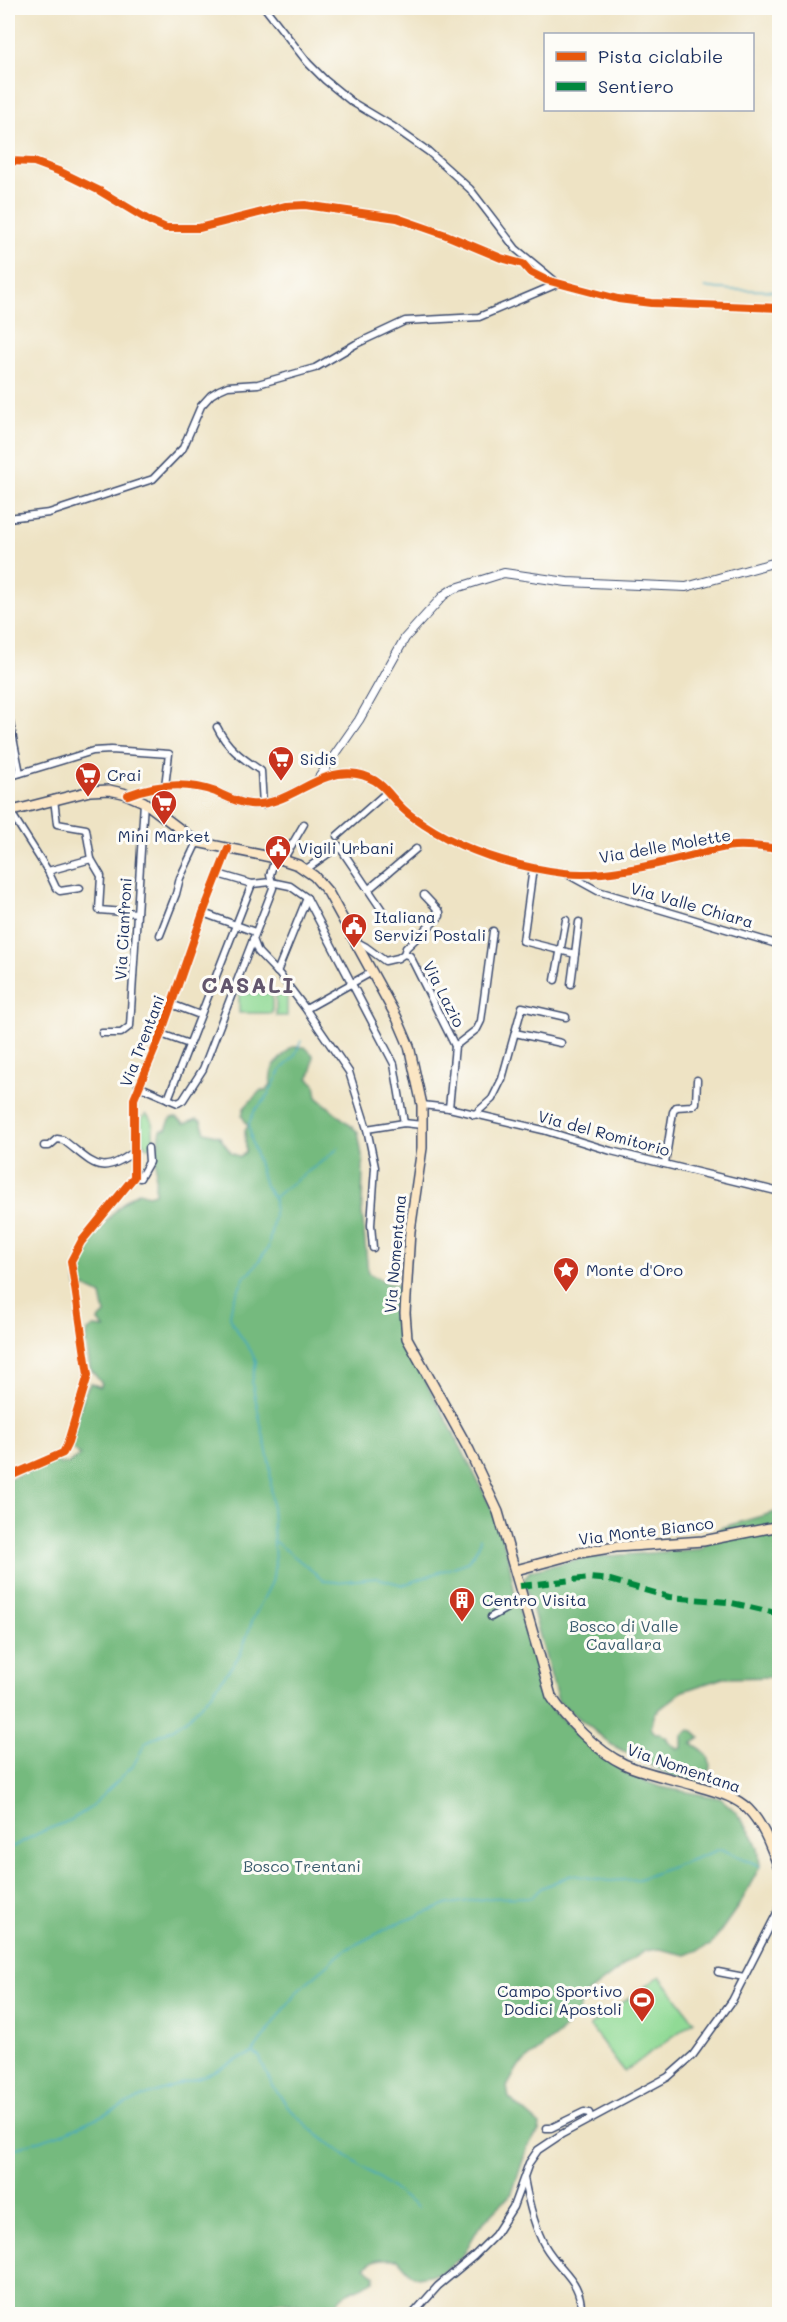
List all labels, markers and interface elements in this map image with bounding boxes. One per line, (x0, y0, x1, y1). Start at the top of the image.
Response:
legend (544, 33, 754, 111)
text: Pista ciclabile (598, 44, 723, 68)
text: Sentiero (598, 74, 674, 98)
supermarket icon: Sidis (266, 744, 296, 782)
place label: Sidis (300, 748, 337, 769)
supermarket icon: Crai (73, 760, 103, 798)
place label: Crai (107, 764, 141, 785)
supermarket icon: Mini Market (149, 788, 179, 826)
street label: Via delle Molette (597, 824, 732, 867)
place label: Mini Market (118, 825, 210, 846)
public building icon: Vigili Urbani (263, 833, 293, 871)
place label: Vigili Urbani (298, 837, 394, 858)
street label: Via Cianfroni (109, 877, 136, 981)
street label: Via Valle Chiara (628, 877, 756, 932)
place label: Italiana Servizi Postali (374, 906, 486, 945)
public building icon: Italiana Servizi Postali (339, 911, 369, 949)
street label: Via Lazio (419, 957, 470, 1031)
district label: CASALI (201, 970, 295, 999)
street label: Via Trentani (114, 992, 169, 1090)
street label: Via del Romitorio (536, 1105, 672, 1160)
street label: Via Nomentana (379, 1194, 410, 1314)
place icon: Monte d'Oro (551, 1255, 581, 1293)
place label: Monte d'Oro (586, 1259, 683, 1280)
street label: Via Monte Bianco (577, 1512, 715, 1549)
building icon: Centro Visita (447, 1585, 477, 1623)
place label: Centro Visita (482, 1589, 587, 1610)
park label: Bosco di Valle Cavallara (569, 1615, 679, 1654)
street label: Via Nomentana (625, 1738, 744, 1797)
park label: Bosco Trentani (243, 1855, 361, 1876)
place label: Campo Sportivo Dodici Apostoli (497, 1980, 622, 2019)
sports icon: Campo Sportivo Dodici Apostoli (627, 1985, 657, 2023)

